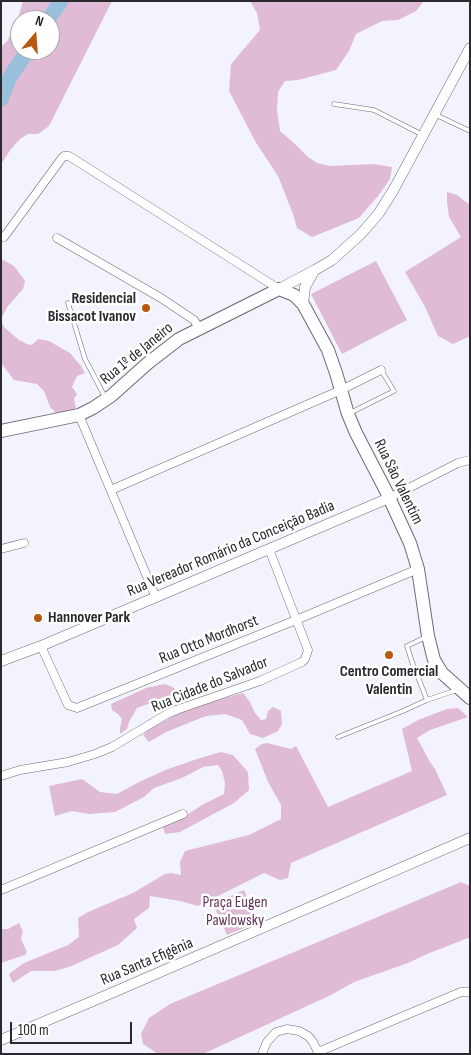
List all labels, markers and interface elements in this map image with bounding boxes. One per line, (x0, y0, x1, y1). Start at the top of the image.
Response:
north arrow (10, 10, 60, 60)
text: N (33, 12, 46, 30)
place label: Residencial Bissacot Ivanov (48, 289, 136, 327)
marker: Residencial Bissacot Ivanov (140, 302, 152, 314)
street label: Rua 1º de Janeiro (97, 319, 177, 389)
street label: Rua São Valentim (369, 436, 427, 528)
street label: Rua Vereador Romário da Conceição Badia (125, 497, 337, 601)
place label: Hannover Park (48, 608, 130, 628)
street label: Rua Otto Mordhorst (157, 611, 261, 669)
marker: Hannover Park (32, 612, 44, 624)
marker: Centro Comercial Valentin (383, 649, 395, 661)
street label: Rua Cidade do Salvador (149, 653, 271, 717)
place label: Centro Comercial Valentin (340, 662, 438, 700)
park label: Praça Eugen Pawlowsky (202, 893, 268, 931)
street label: Rua Santa Efigênia (98, 934, 196, 990)
scale bar (12, 1012, 135, 1044)
text: 100 m (18, 1021, 49, 1040)

